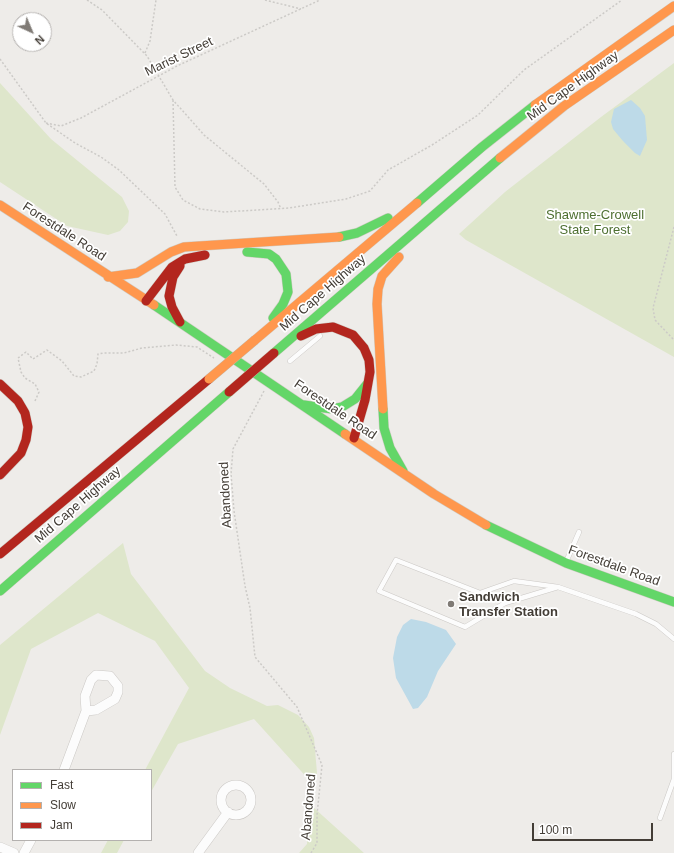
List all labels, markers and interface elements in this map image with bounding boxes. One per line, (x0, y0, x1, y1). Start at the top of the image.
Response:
north arrow (12, 12, 52, 52)
text: N (33, 33, 47, 47)
street label: Marist Street (142, 34, 216, 80)
street label: Mid Cape Highway (524, 48, 622, 124)
street label: Forestdale Road (19, 199, 109, 265)
park label: Shawme-Crowell State Forest (546, 207, 644, 238)
street label: Mid Cape Highway (277, 251, 369, 335)
street label: Forestdale Road (291, 377, 379, 443)
street label: Abandoned (216, 461, 236, 529)
street label: Mid Cape Highway (32, 463, 124, 547)
street label: Forestdale Road (566, 542, 662, 590)
place label: Sandwich Transfer Station (459, 589, 558, 620)
marker: Sandwich Transfer Station (446, 599, 456, 609)
legend (12, 769, 152, 841)
street label: Abandoned (298, 773, 320, 841)
text: Fast (50, 778, 73, 792)
text: Slow (50, 798, 76, 812)
scale bar (534, 815, 655, 841)
text: Jam (50, 818, 73, 832)
text: 100 m (539, 823, 572, 837)

